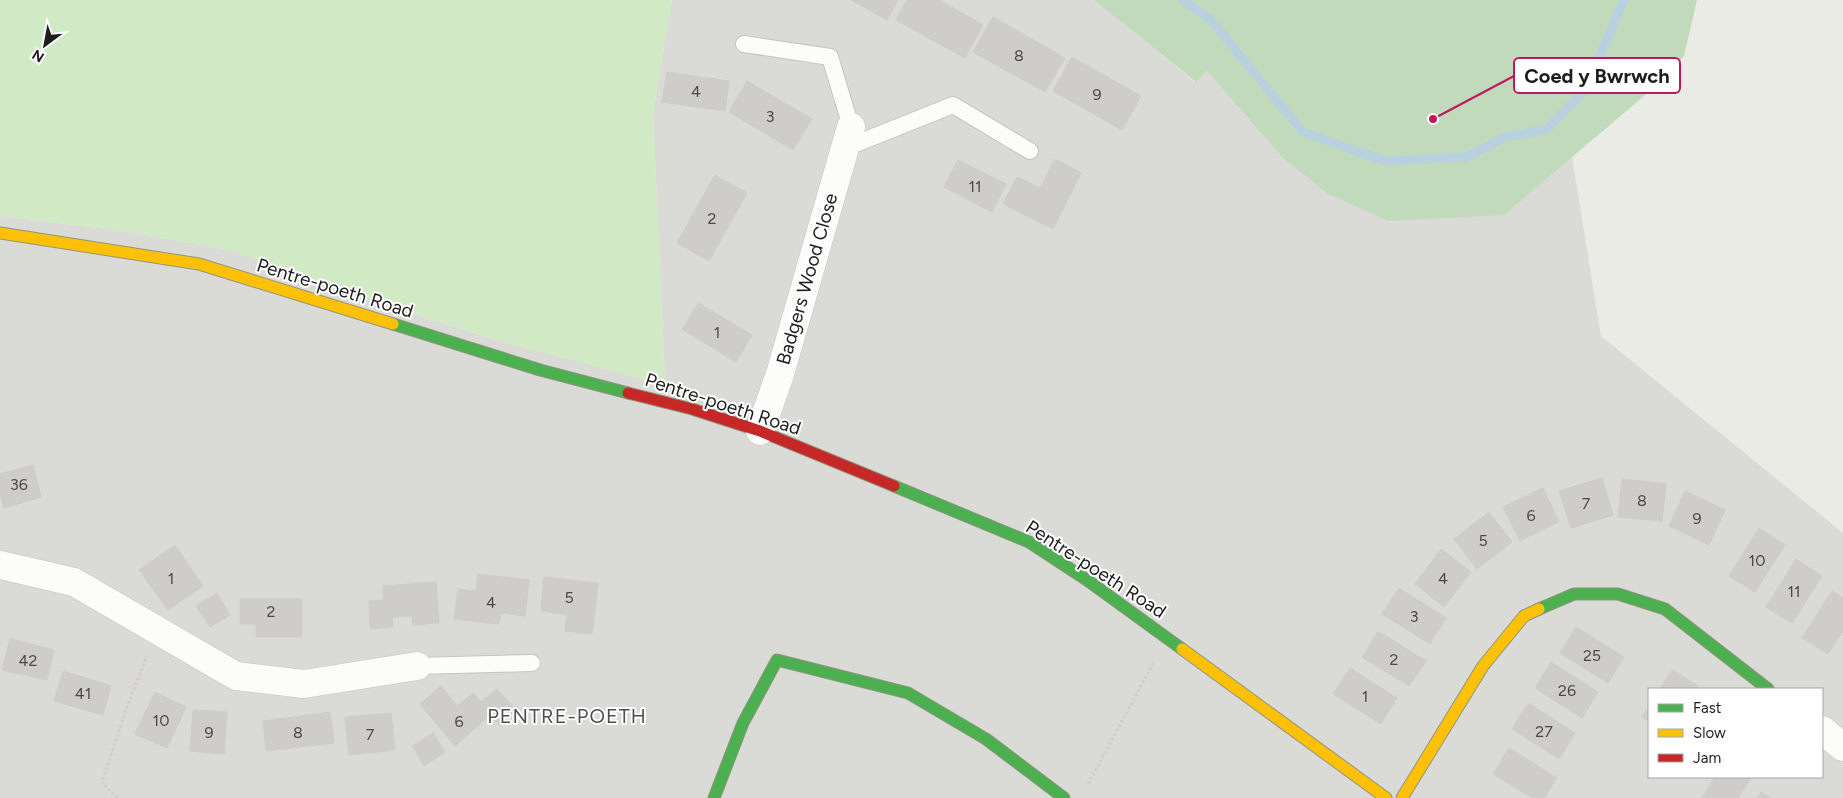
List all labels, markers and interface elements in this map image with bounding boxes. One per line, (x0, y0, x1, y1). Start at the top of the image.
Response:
north arrow (20, 20, 70, 70)
text: N (29, 46, 47, 66)
house number: 8 (1014, 46, 1024, 65)
callout: Coed y Bwrwch (1514, 58, 1680, 93)
text: Coed y Bwrwch (1524, 64, 1670, 88)
house number: 4 (691, 82, 701, 101)
house number: 9 (1092, 85, 1102, 104)
house number: 3 (766, 107, 774, 126)
house number: 11 (968, 177, 982, 196)
street label: Badgers Wood Close (771, 191, 843, 367)
house number: 2 (708, 209, 716, 228)
street label: Pentre-poeth Road (254, 253, 416, 323)
house number: 1 (714, 323, 720, 342)
street label: Pentre-poeth Road (642, 368, 804, 440)
house number: 36 (10, 475, 28, 494)
house number: 8 (1637, 491, 1647, 510)
house number: 7 (1582, 494, 1591, 513)
house number: 6 (1526, 506, 1536, 525)
house number: 9 (1692, 509, 1702, 528)
street label: Pentre-poeth Road (1022, 515, 1170, 623)
house number: 5 (1478, 531, 1488, 550)
house number: 10 (1749, 551, 1765, 570)
house number: 1 (168, 569, 174, 588)
house number: 4 (1438, 569, 1448, 588)
house number: 11 (1787, 582, 1801, 601)
house number: 5 (564, 588, 574, 607)
house number: 4 (486, 593, 496, 612)
house number: 2 (267, 602, 275, 621)
house number: 3 (1410, 607, 1418, 626)
house number: 25 (1583, 646, 1601, 665)
house number: 2 (1390, 650, 1398, 669)
house number: 42 (19, 651, 37, 670)
house number: 26 (1558, 681, 1576, 700)
house number: 41 (75, 684, 91, 703)
house number: 1 (1362, 687, 1368, 706)
legend (1648, 688, 1823, 778)
text: Fast (1693, 699, 1722, 717)
district label: PENTRE-POETH (487, 704, 647, 728)
house number: 10 (153, 711, 169, 730)
house number: 6 (454, 712, 464, 731)
house number: 27 (1535, 722, 1553, 741)
house number: 9 (204, 723, 214, 742)
house number: 8 (293, 723, 303, 742)
text: Slow (1693, 724, 1726, 742)
house number: 7 (366, 725, 375, 744)
text: Jam (1693, 749, 1721, 767)

